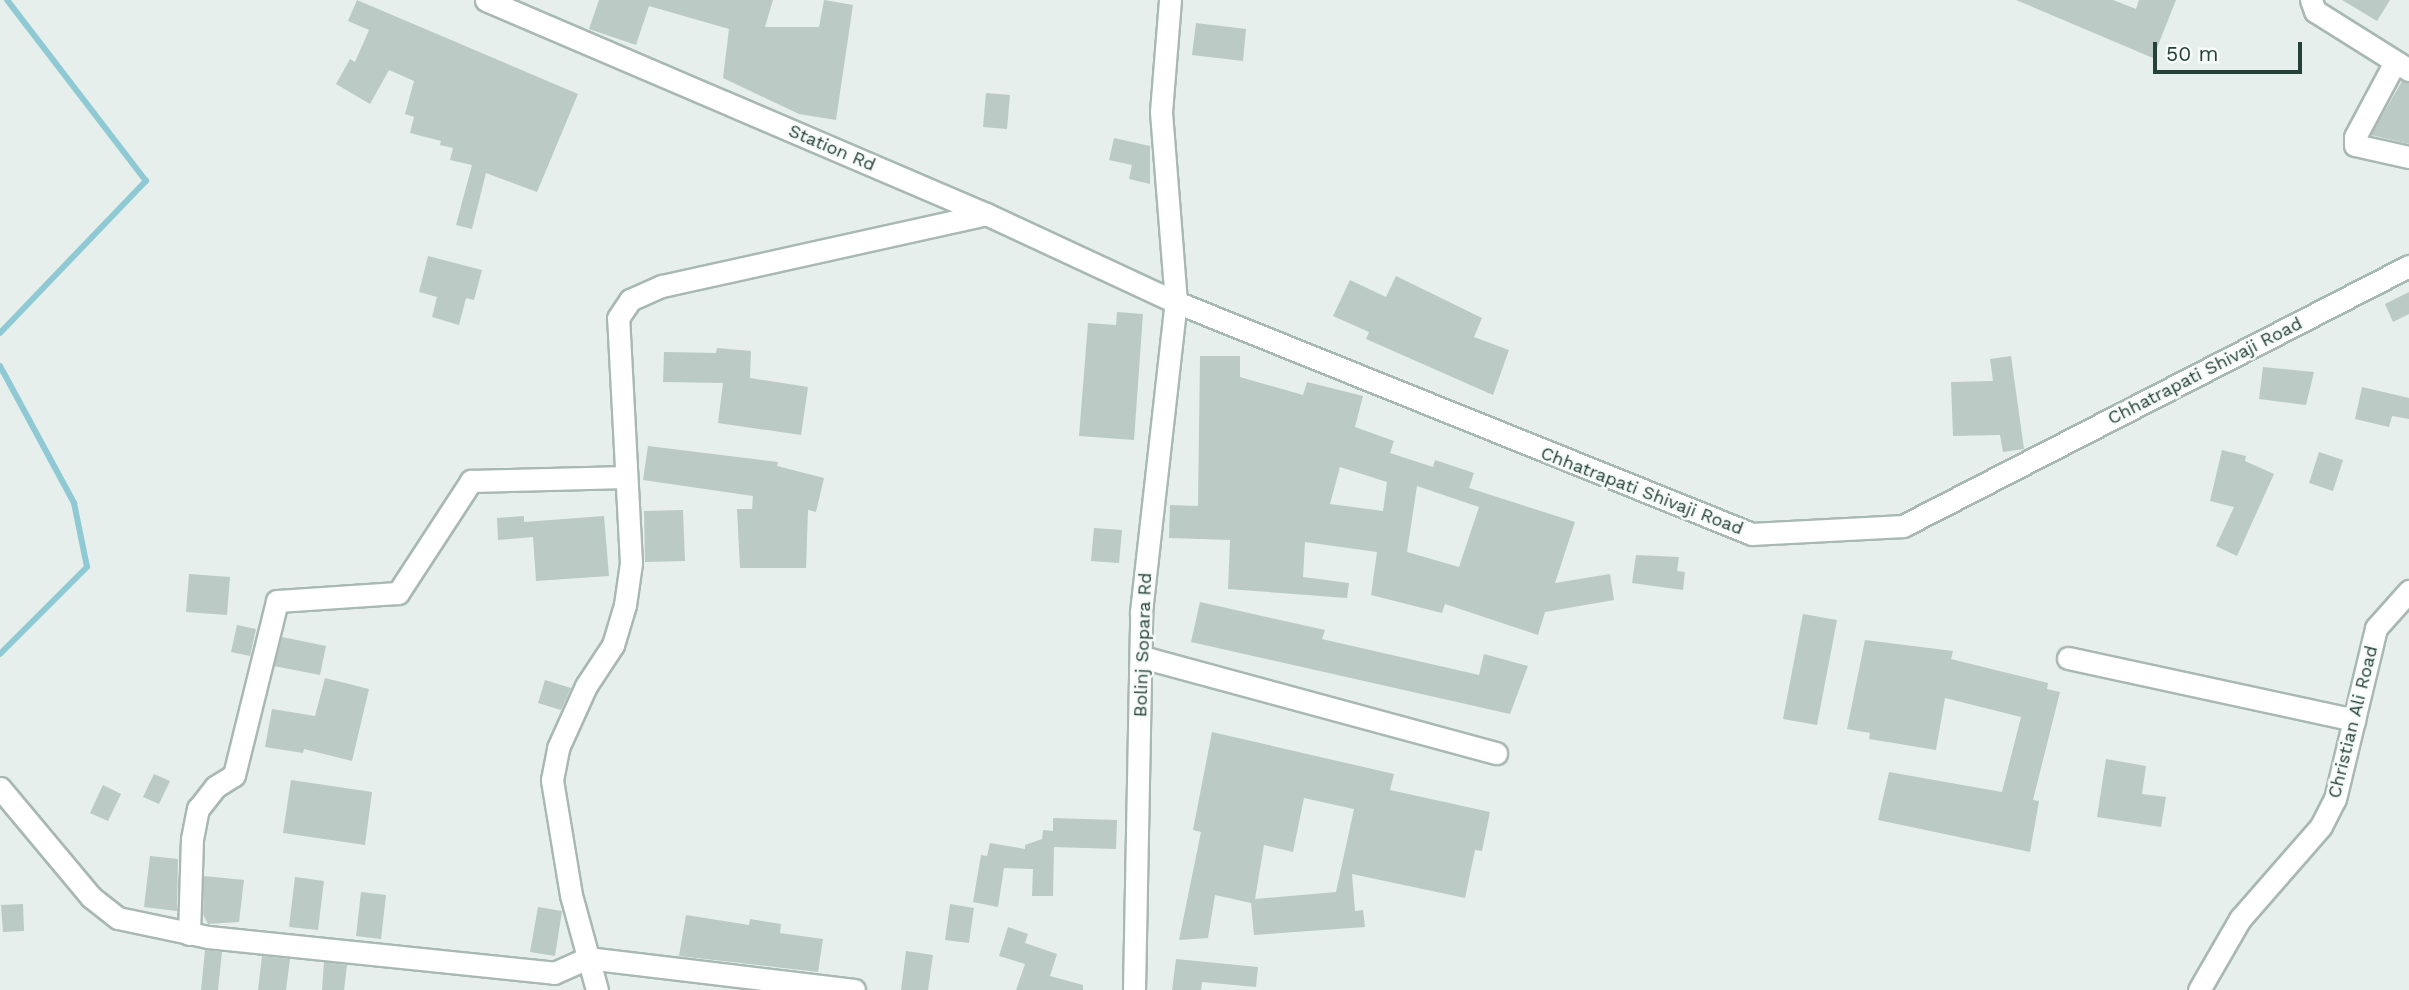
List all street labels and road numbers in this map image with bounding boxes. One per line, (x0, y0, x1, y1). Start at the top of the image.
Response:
street label: Station Rd (785, 120, 879, 176)
street label: Chhatrapati Shivaji Road (2104, 313, 2306, 429)
street label: Chhatrapati Shivaji Road (1538, 442, 1746, 540)
street label: Bolinj Sopara Rd (1130, 572, 1156, 718)
street label: Christian Ali Road (2324, 643, 2382, 801)

